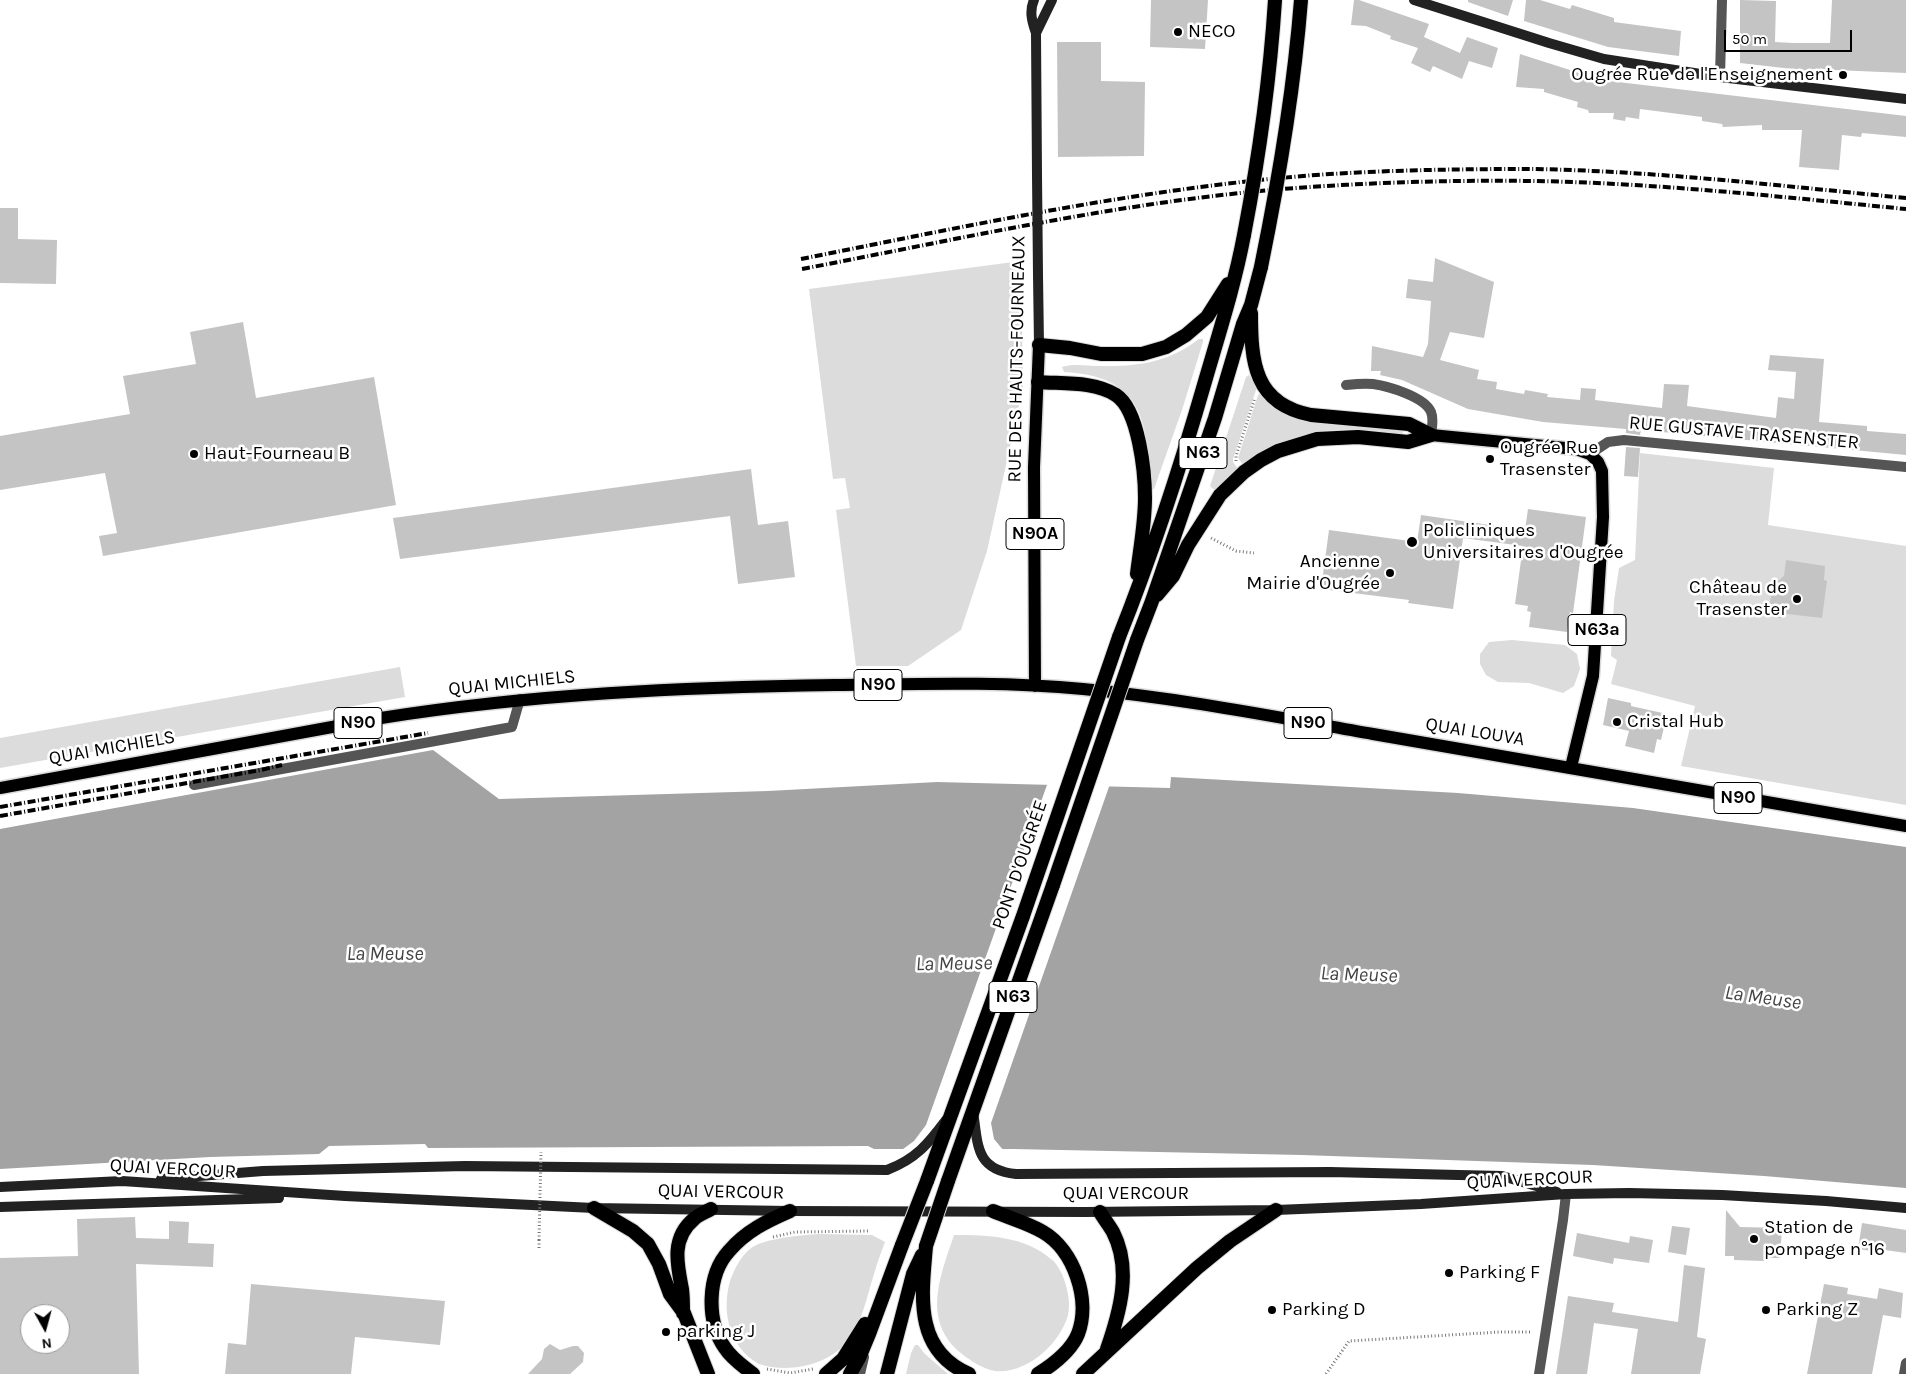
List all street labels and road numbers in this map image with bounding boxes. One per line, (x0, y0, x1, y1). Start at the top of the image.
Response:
street label: RUE DES HAUTS-FOURNEAUX (1003, 235, 1031, 483)
street label: RUE GUSTAVE TRASENSTER (1628, 412, 1860, 454)
road number: N63 (1179, 438, 1227, 468)
road number: N90A (1006, 518, 1064, 550)
road number: N63a (1568, 614, 1626, 646)
street label: QUAI MICHIELS (447, 665, 577, 701)
road number: N90 (854, 670, 902, 700)
road number: N90 (334, 708, 382, 738)
road number: N90 (1284, 708, 1332, 738)
street label: QUAI LOUVA (1424, 713, 1526, 751)
street label: QUAI MICHIELS (47, 726, 177, 770)
road number: N90 (1714, 782, 1762, 814)
street label: PONT D'OUGRÉE (987, 798, 1053, 932)
road number: N63 (989, 982, 1037, 1012)
street label: QUAI VERCOUR (109, 1154, 237, 1184)
street label: QUAI VERCOUR (1466, 1165, 1594, 1195)
street label: QUAI VERCOUR (658, 1179, 784, 1205)
street label: QUAI VERCOUR (1063, 1183, 1189, 1205)

